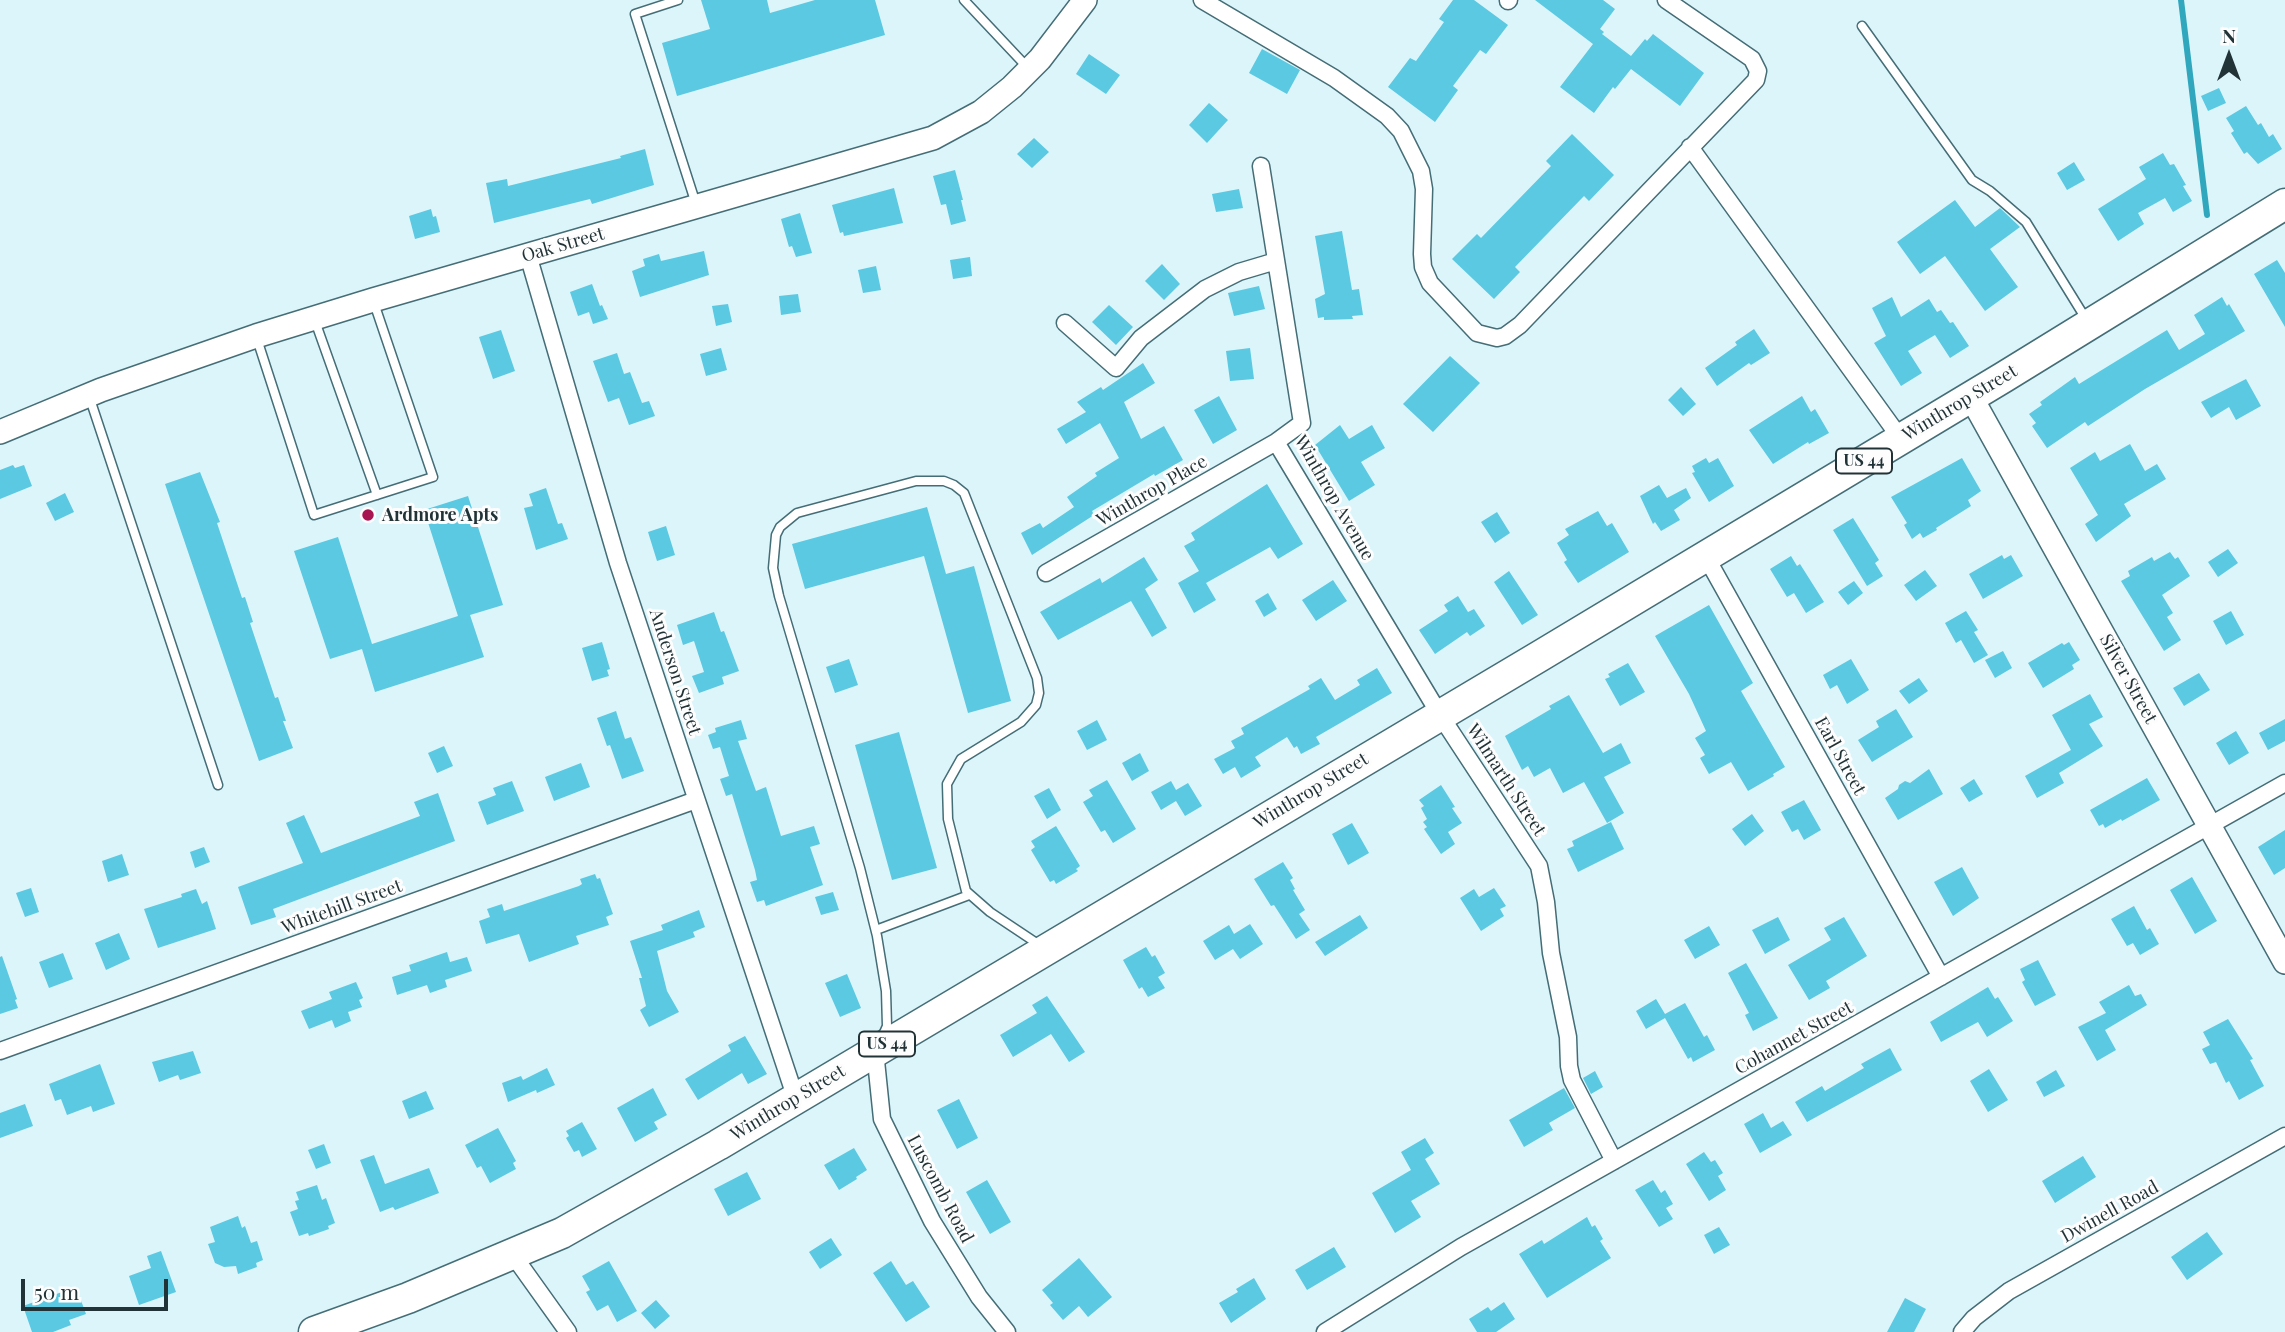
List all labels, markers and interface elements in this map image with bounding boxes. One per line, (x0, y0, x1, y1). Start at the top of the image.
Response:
north arrow (2194, 21, 2264, 91)
text: N (2222, 22, 2236, 48)
street label: Oak Street (519, 223, 607, 267)
street label: Winthrop Street (1899, 360, 2021, 446)
street label: Winthrop Avenue (1289, 432, 1379, 564)
road number: US 44 (1836, 448, 1892, 474)
street label: Winthrop Place (1093, 451, 1211, 531)
place label: Ardmore Apts (382, 504, 498, 526)
marker: Ardmore Apts (360, 507, 376, 523)
street label: Anderson Street (644, 606, 706, 738)
street label: Silver Street (2095, 631, 2161, 727)
street label: Earl Street (1810, 713, 1870, 799)
street label: Wilmarth Street (1462, 720, 1550, 840)
street label: Winthrop Street (1250, 748, 1372, 834)
street label: Whitehill Street (279, 875, 405, 939)
street label: Cohannet Street (1731, 997, 1857, 1079)
road number: US 44 (859, 1032, 915, 1056)
street label: Winthrop Street (727, 1060, 849, 1146)
street label: Luscomb Road (902, 1131, 978, 1247)
street label: Dwinell Road (2058, 1176, 2162, 1248)
scale bar (24, 1266, 172, 1310)
text: 50 m (34, 1277, 79, 1305)

